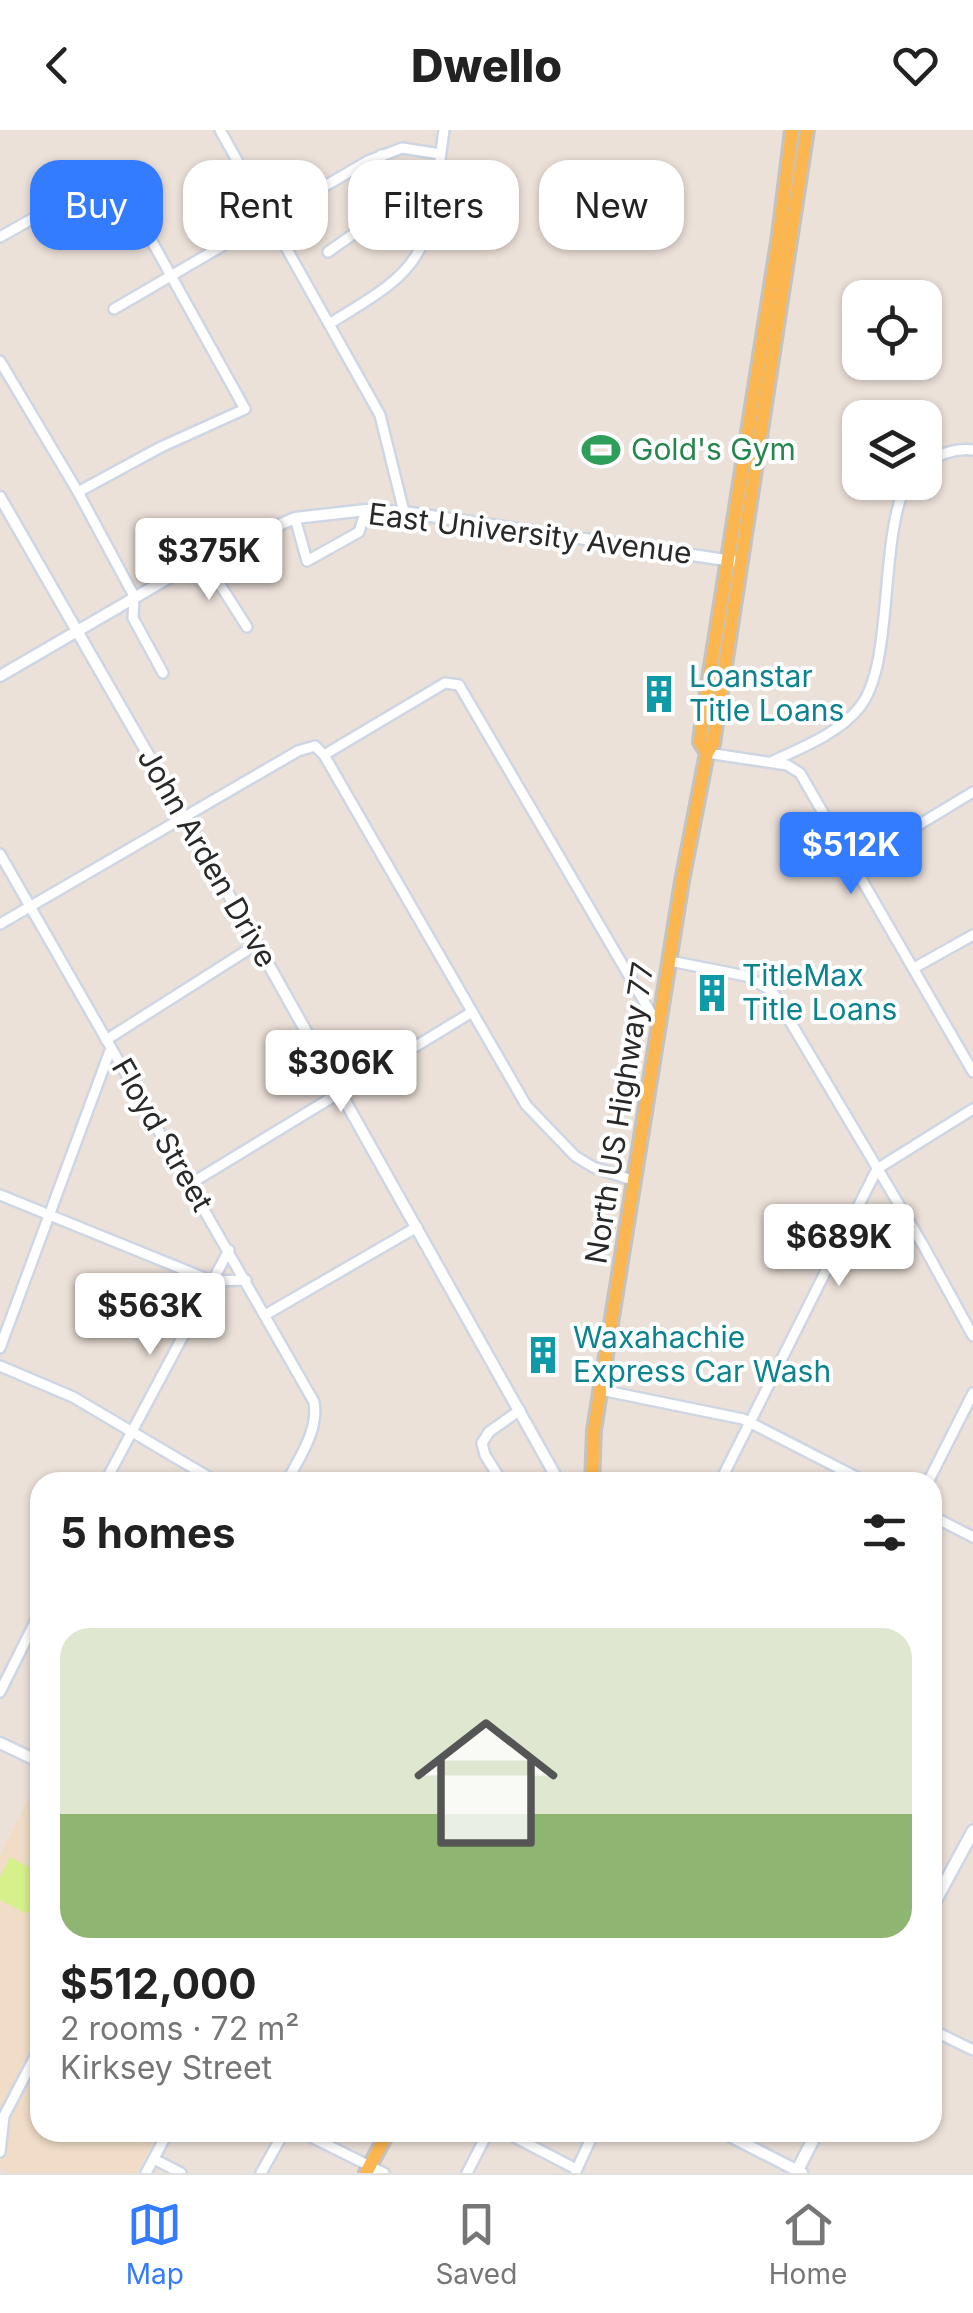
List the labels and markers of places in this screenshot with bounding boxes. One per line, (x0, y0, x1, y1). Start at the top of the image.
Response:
sports icon: Gold's Gym (580, 429, 622, 471)
place label: Gold's Gym (631, 431, 796, 467)
pin: $375K (139, 518, 279, 603)
place label: Loanstar Title Loans (689, 658, 844, 728)
building icon: Loanstar Title Loans (638, 673, 680, 715)
pin: $512K (781, 812, 921, 897)
place label: TitleMax Title Loans (742, 957, 897, 1027)
building icon: TitleMax Title Loans (691, 972, 733, 1014)
pin: $306K (271, 1030, 411, 1115)
pin: $689K (769, 1204, 909, 1289)
pin: $563K (80, 1273, 220, 1358)
place label: Waxahachie Express Car Wash (573, 1319, 831, 1389)
building icon: Waxahachie Express Car Wash (522, 1334, 564, 1376)

